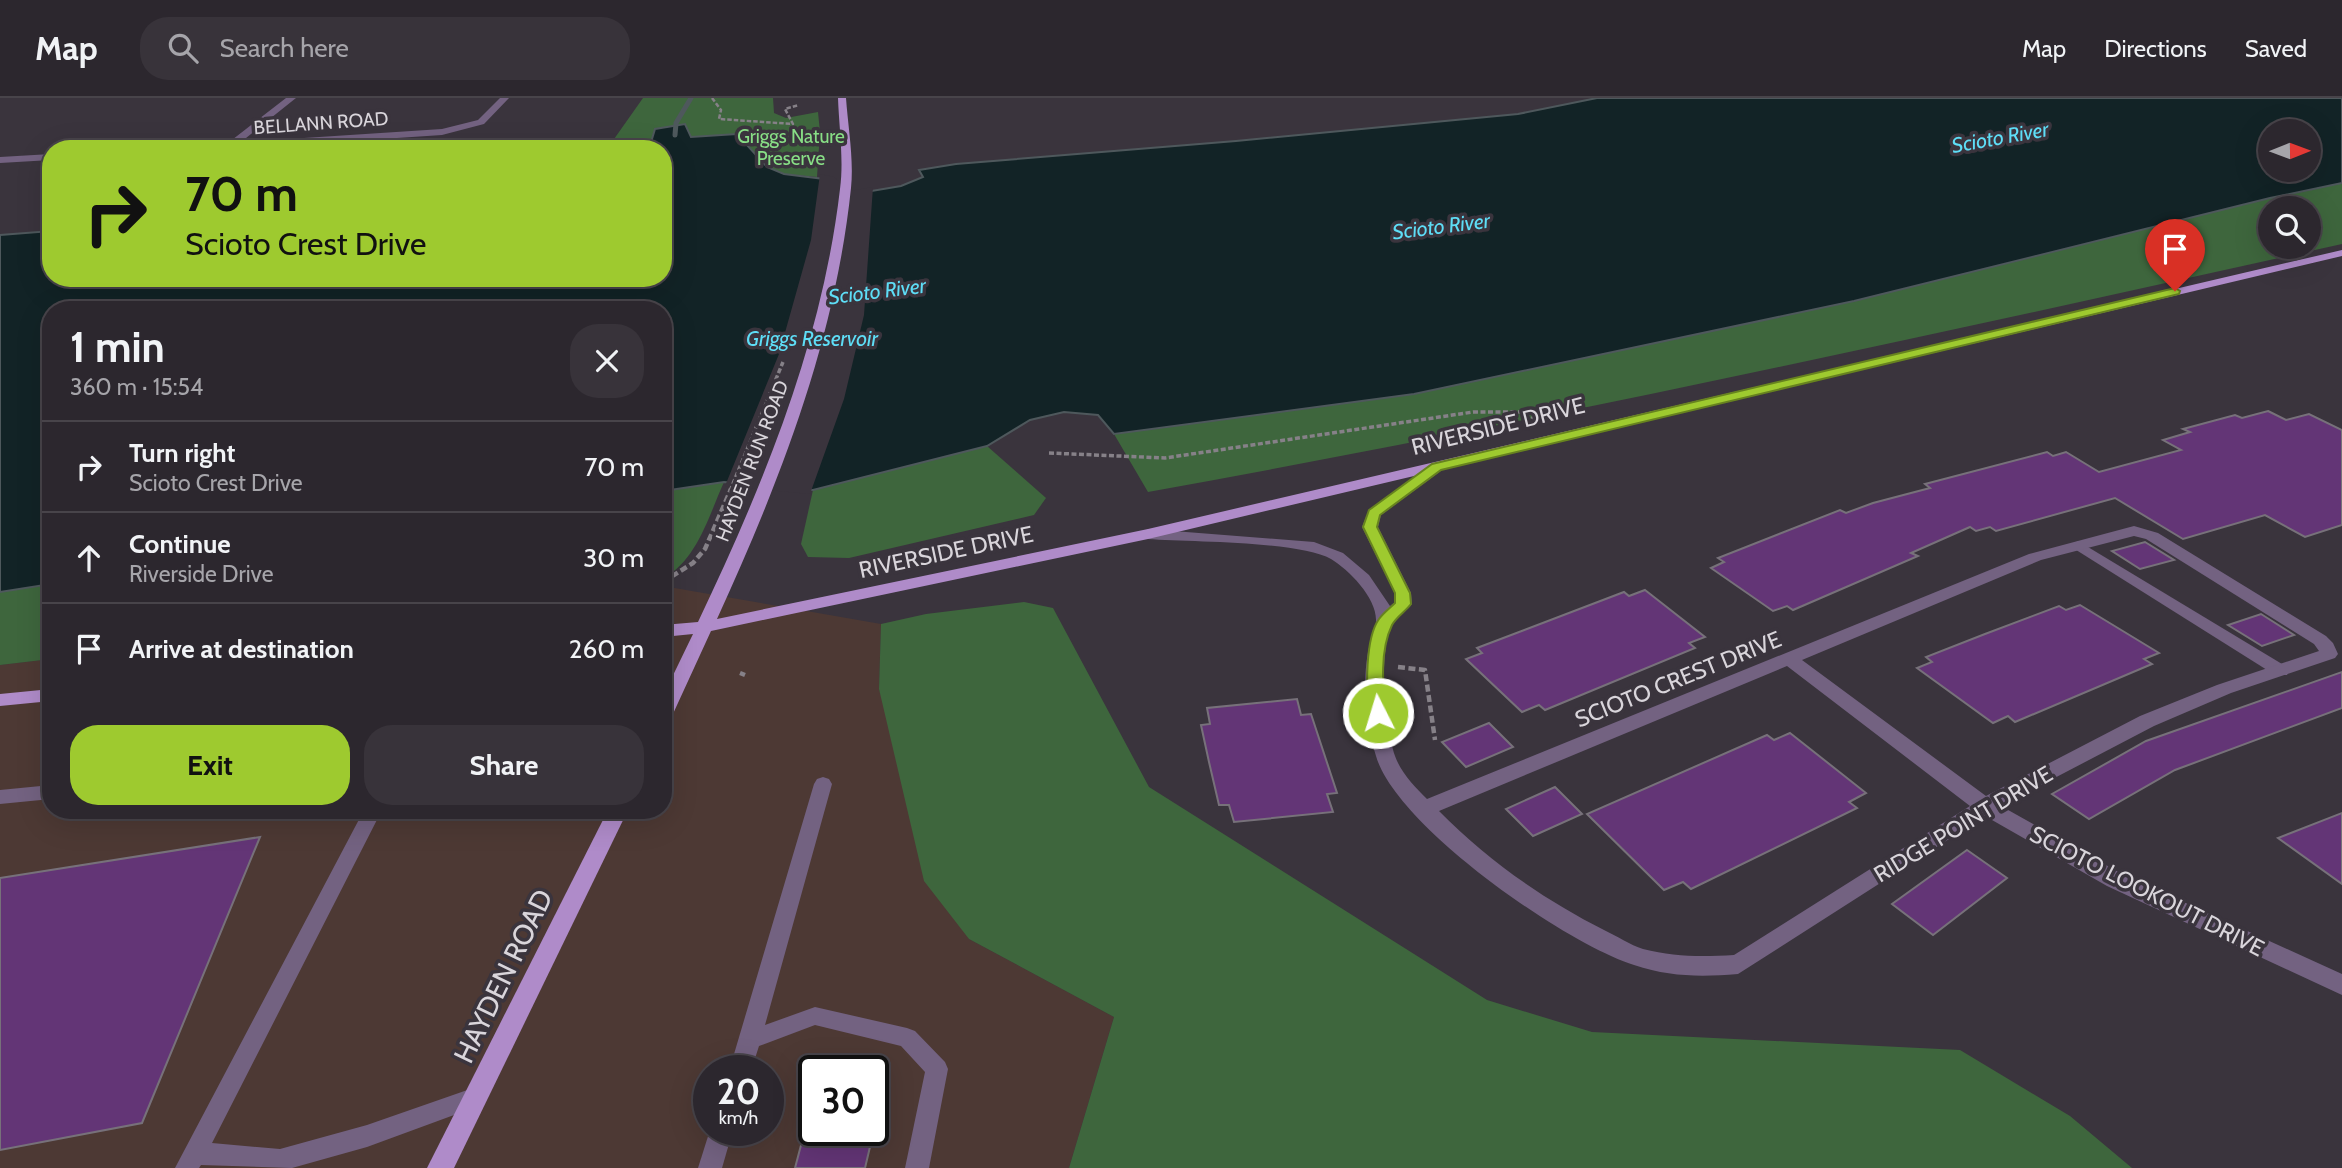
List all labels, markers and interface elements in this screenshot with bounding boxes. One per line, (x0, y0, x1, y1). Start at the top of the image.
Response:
search box (140, 17, 630, 80)
text: Map (35, 28, 98, 68)
icon: search (164, 29, 202, 67)
text: Search here (220, 32, 349, 64)
text: Map (2022, 34, 2066, 63)
text: Directions (2104, 34, 2207, 63)
text: Saved (2245, 34, 2307, 63)
street label: BELLANN ROAD (253, 107, 389, 139)
water label: Scioto River (1950, 116, 2052, 158)
north arrow (2258, 119, 2320, 182)
map controls (2258, 119, 2321, 259)
park label: Griggs Nature Preserve (737, 125, 845, 170)
text: 70 m (185, 164, 298, 223)
icon: right (70, 168, 161, 259)
button: search (2258, 196, 2321, 259)
water label: Scioto River (1391, 207, 1493, 244)
pin (2145, 219, 2205, 291)
text: Scioto Crest Drive (185, 224, 426, 263)
icon: arrive (2156, 230, 2194, 268)
water label: Scioto River (827, 272, 929, 309)
text: 1 min (70, 321, 165, 373)
button: close (570, 324, 644, 398)
water label: Griggs Reservoir (746, 326, 879, 351)
text: 360 m · 15:54 (70, 373, 203, 401)
street label: HAYDEN RUN ROAD (711, 377, 793, 545)
street label: RIVERSIDE DRIVE (1408, 391, 1588, 461)
text: Turn right (129, 437, 235, 469)
icon: right (70, 448, 108, 486)
text: 70 m (584, 451, 644, 483)
text: Scioto Crest Drive (129, 469, 303, 497)
street label: RIVERSIDE DRIVE (856, 520, 1036, 584)
text: Continue (129, 528, 231, 560)
icon: ahead (70, 539, 108, 577)
text: 30 m (583, 542, 644, 574)
text: Riverside Drive (129, 560, 273, 588)
street label: SCIOTO CREST DRIVE (1571, 625, 1785, 733)
icon: arrive (70, 630, 108, 668)
text: Arrive at destination (129, 633, 354, 665)
text: 260 m (569, 633, 644, 665)
position arrow (1341, 676, 1415, 750)
button: Exit (70, 725, 350, 805)
button: Share (364, 725, 644, 805)
street label: RIDGE POINT DRIVE (1869, 760, 2057, 888)
street label: SCIOTO LOOKOUT DRIVE (2025, 820, 2269, 962)
street label: HAYDEN ROAD (446, 884, 560, 1068)
speed limit sign: 30 (798, 1055, 889, 1146)
text: 20 (717, 1070, 760, 1113)
text: km/h (719, 1107, 758, 1129)

